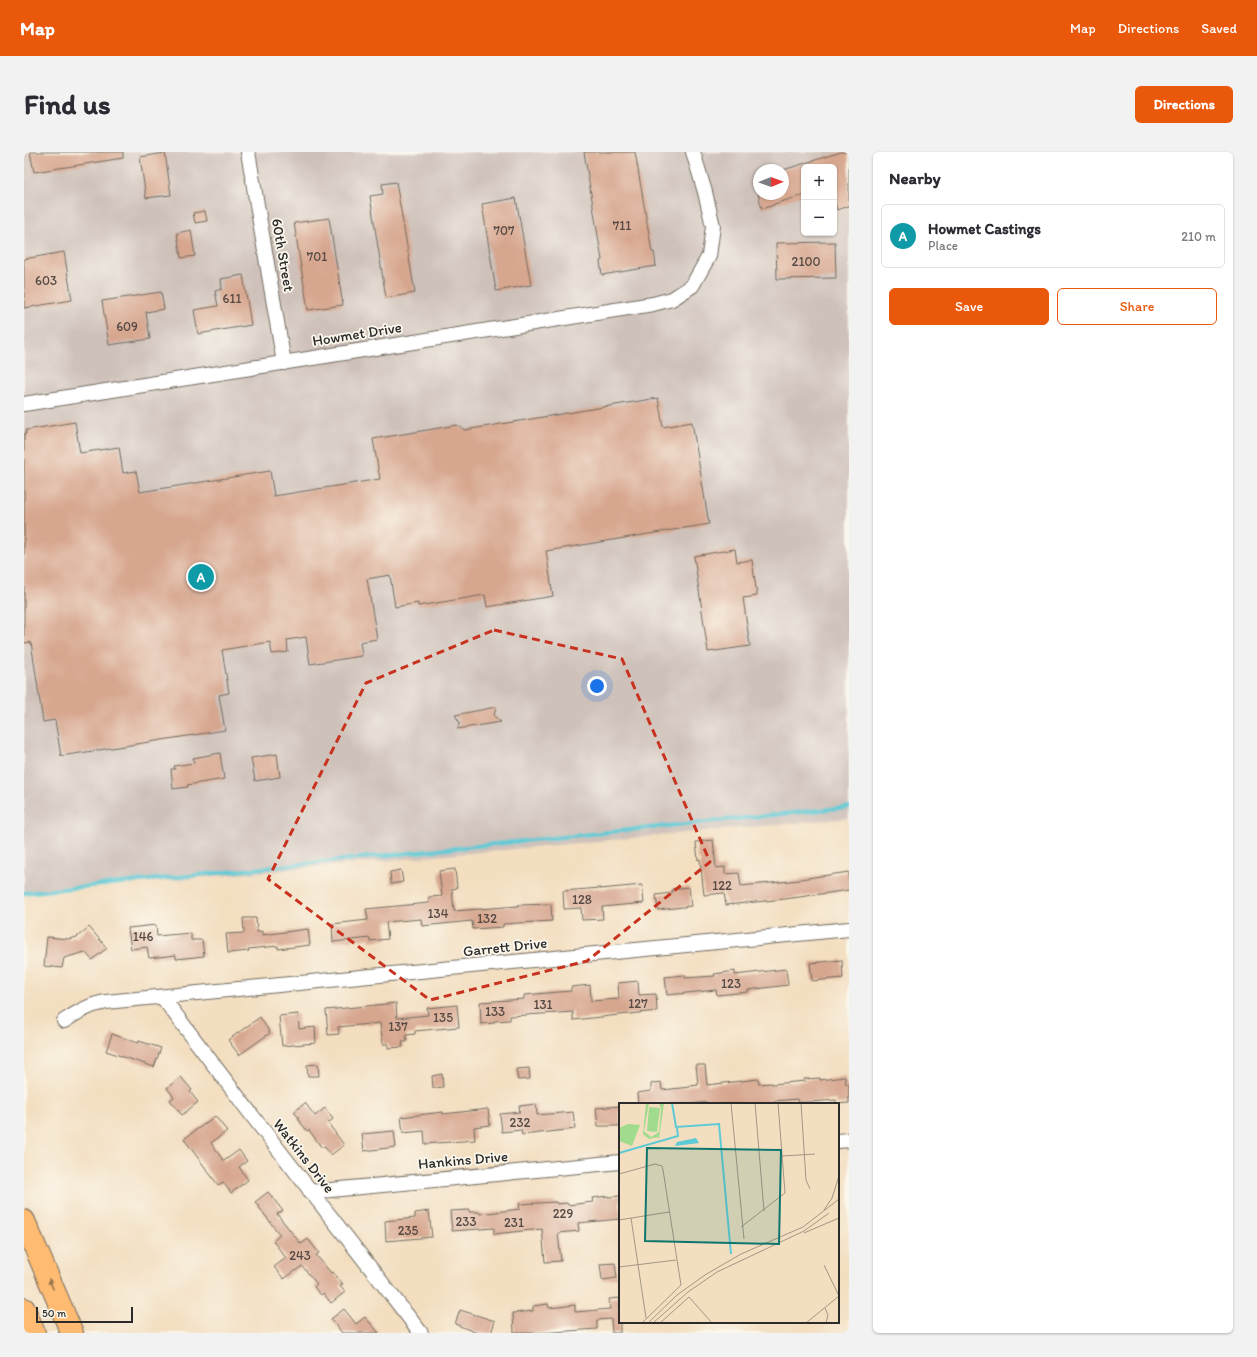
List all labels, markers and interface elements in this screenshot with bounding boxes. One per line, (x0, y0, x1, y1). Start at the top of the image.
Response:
text: Map (20, 17, 55, 40)
text: Map (1070, 20, 1096, 37)
text: Directions (1118, 20, 1179, 37)
text: Saved (1201, 20, 1237, 37)
button: Directions (1135, 86, 1233, 123)
text: Find us (24, 87, 111, 121)
north arrow (753, 164, 789, 200)
map controls (801, 164, 837, 236)
button: + (801, 164, 837, 200)
text: Nearby (889, 168, 941, 188)
button: − (801, 200, 837, 236)
street label: 60th Street (268, 217, 298, 293)
house number: 711 (613, 218, 631, 233)
text: Howmet Castings (928, 220, 1041, 238)
house number: 707 (494, 223, 515, 238)
text: A (899, 229, 907, 244)
text: 210 m (1181, 229, 1216, 244)
text: Place (928, 238, 958, 253)
house number: 701 (307, 249, 327, 264)
house number: 2100 (792, 254, 820, 269)
house number: 603 (35, 273, 57, 288)
button: Save (889, 288, 1049, 325)
button: Share (1057, 288, 1217, 325)
house number: 611 (223, 291, 241, 306)
street label: Howmet Drive (311, 318, 403, 350)
house number: 609 (116, 319, 138, 334)
pin: A (188, 562, 214, 592)
your location (587, 676, 607, 696)
house number: 122 (712, 878, 732, 893)
house number: 128 (572, 892, 592, 907)
house number: 134 (428, 906, 449, 921)
house number: 132 (477, 911, 497, 926)
house number: 146 (133, 929, 153, 944)
street label: Garrett Drive (462, 934, 548, 960)
house number: 123 (721, 976, 741, 991)
house number: 127 (628, 996, 648, 1011)
house number: 131 (533, 997, 553, 1012)
house number: 133 (485, 1004, 505, 1019)
house number: 135 (433, 1010, 453, 1025)
house number: 137 (388, 1019, 408, 1034)
inset map (619, 1103, 839, 1323)
street label: Watkins Drive (269, 1115, 339, 1197)
house number: 232 (510, 1115, 531, 1130)
street label: Hankins Drive (417, 1147, 509, 1173)
house number: 229 (553, 1206, 573, 1221)
house number: 233 (455, 1214, 477, 1229)
house number: 231 (504, 1215, 524, 1230)
house number: 235 (398, 1223, 419, 1238)
house number: 243 (289, 1248, 311, 1263)
one-way arrow (47, 1278, 53, 1290)
scale bar (36, 1305, 133, 1324)
text: 50 m (42, 1307, 66, 1320)

